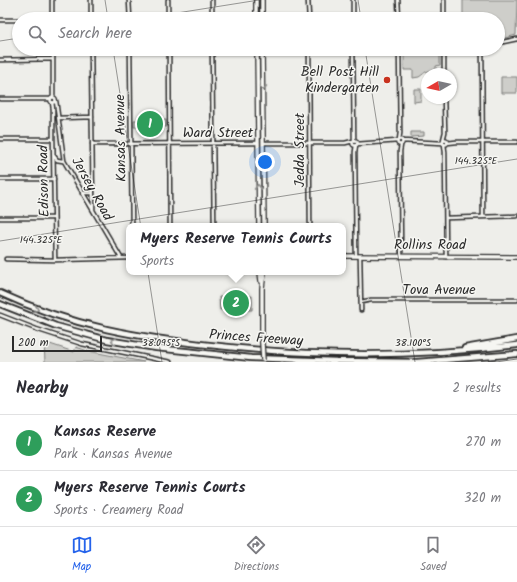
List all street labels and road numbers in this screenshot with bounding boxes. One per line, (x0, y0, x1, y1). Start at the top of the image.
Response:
street label: Kansas Avenue (109, 93, 133, 182)
street label: Jedda Street (289, 112, 311, 187)
street label: Ward Street (183, 122, 254, 144)
street label: Edison Road (32, 144, 56, 217)
street label: Jersey Road (65, 153, 119, 226)
street label: Rollins Road (394, 234, 467, 256)
street label: Tova Avenue (402, 279, 476, 301)
street label: Princes Freeway (208, 324, 304, 352)

